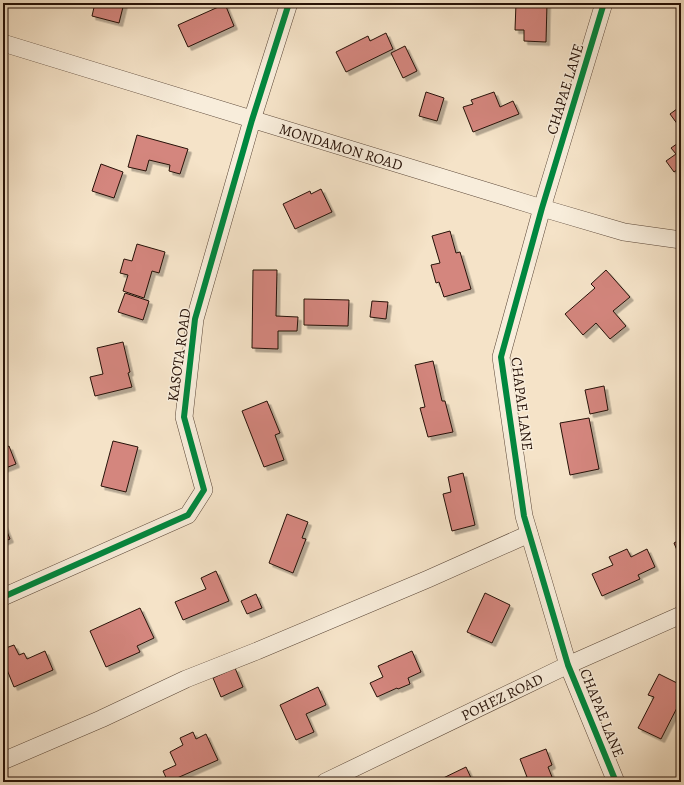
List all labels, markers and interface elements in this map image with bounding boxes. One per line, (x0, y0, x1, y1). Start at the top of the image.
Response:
street label: CHAPAE LANE (542, 41, 588, 137)
street label: MONDAMON ROAD (277, 119, 405, 175)
street label: KASOTA ROAD (163, 307, 195, 403)
street label: CHAPAE LANE (506, 356, 538, 452)
street label: CHAPAE LANE (575, 666, 629, 760)
street label: POHEZ ROAD (458, 669, 546, 725)

